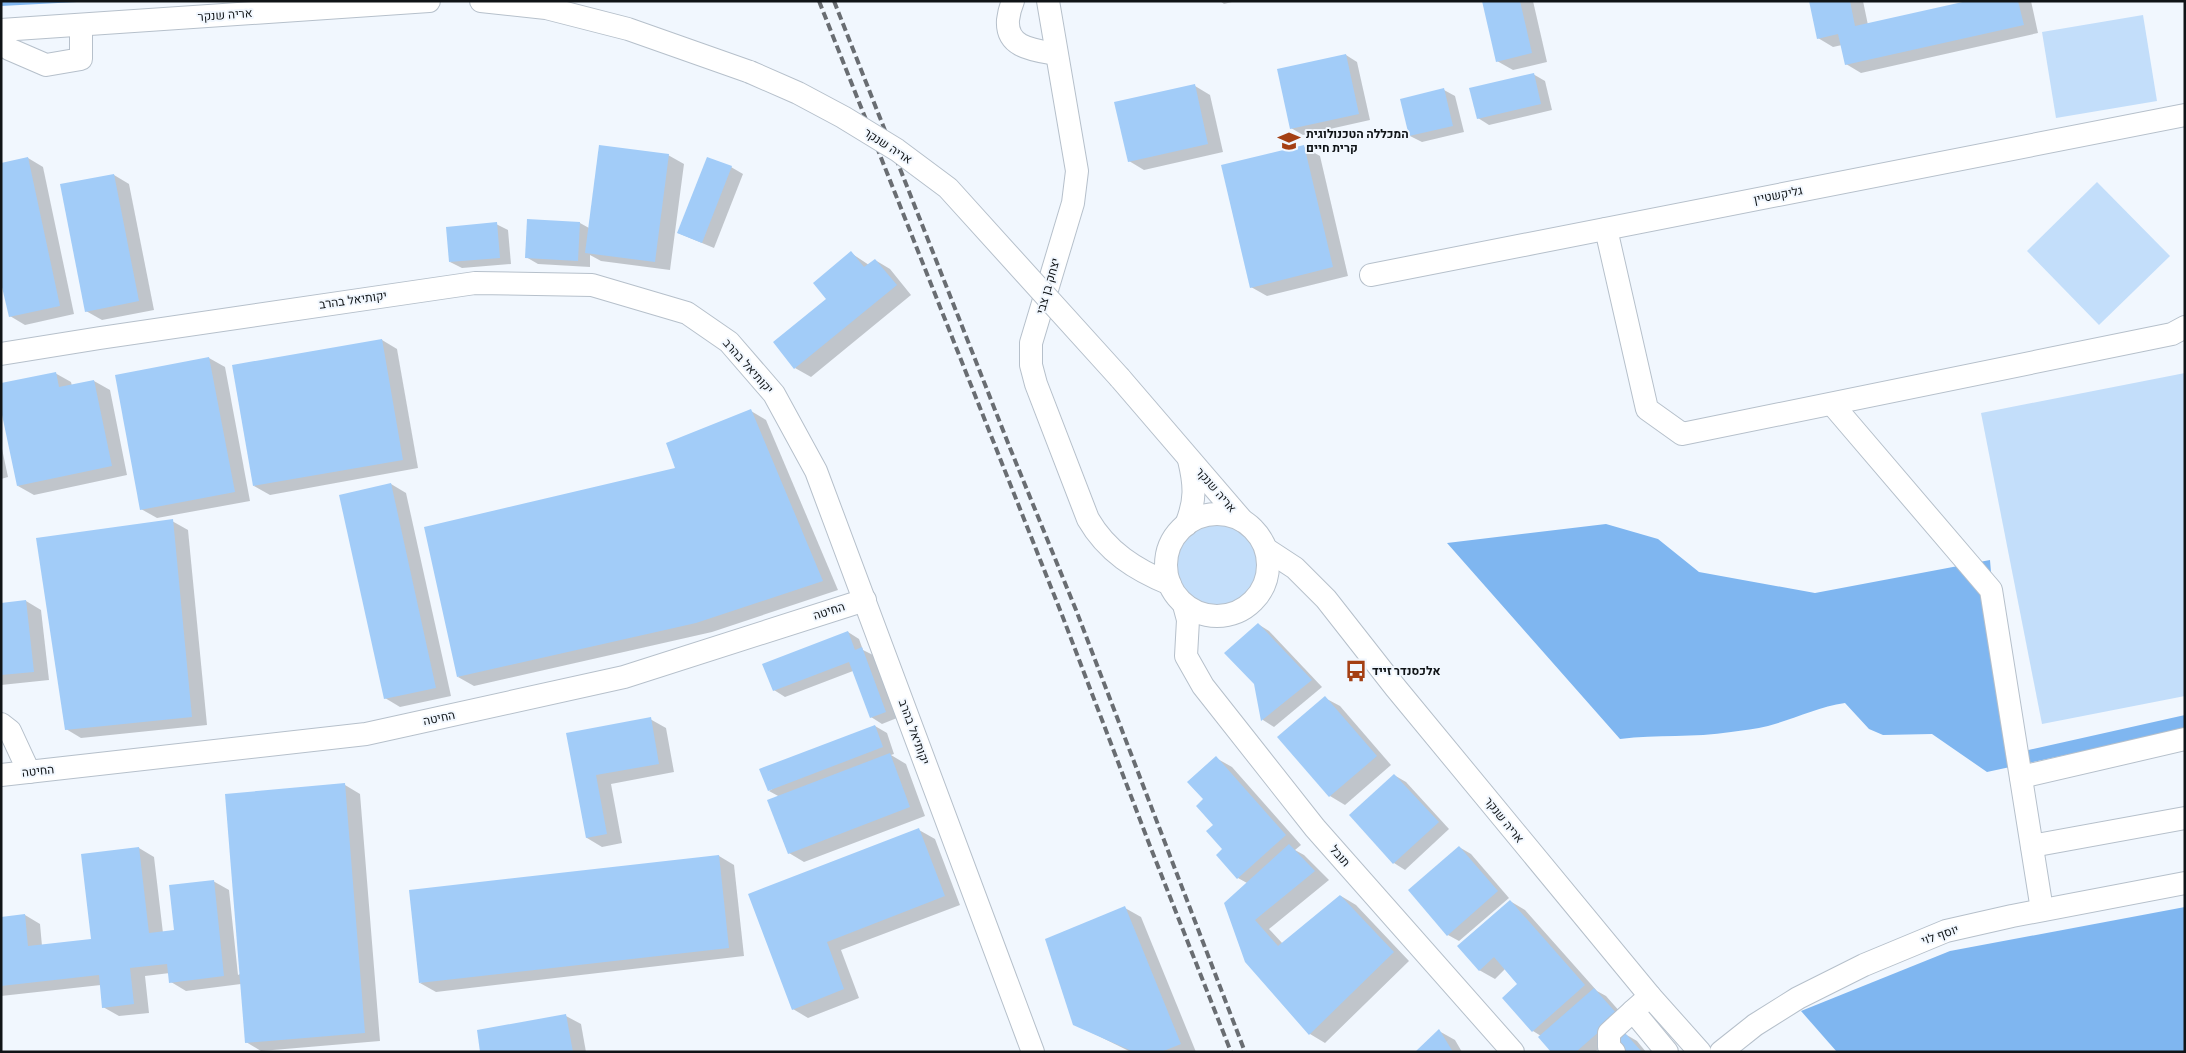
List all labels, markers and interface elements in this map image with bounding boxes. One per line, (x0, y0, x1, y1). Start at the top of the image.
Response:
street label: אריה שנקר (197, 4, 253, 25)
street label: אריה שנקר (861, 124, 916, 168)
place label: המכללה הטכנולוגית קרית חיים (1306, 125, 1409, 156)
school or university icon: המכללה הטכנולוגית קרית חיים (1276, 128, 1302, 154)
street label: גליקשטיין (1752, 181, 1804, 208)
street label: יצחק בן צבי (1031, 256, 1064, 316)
street label: יקותיאל בהרב (318, 286, 388, 313)
street label: יקותיאל בהרב (719, 335, 778, 397)
street label: אריה שנקר (1192, 463, 1241, 516)
street label: החיטה (811, 597, 847, 624)
bus stop icon: אלכסנדר זייד (1343, 658, 1369, 684)
place label: אלכסנדר זייד (1372, 662, 1440, 679)
street label: יקותיאל בהרב (895, 697, 934, 767)
street label: החיטה (421, 706, 457, 729)
street label: החיטה (21, 760, 55, 781)
street label: אריה שנקר (1481, 793, 1528, 847)
street label: תובל (1326, 841, 1355, 870)
street label: יוסף לוי (1919, 920, 1961, 949)

